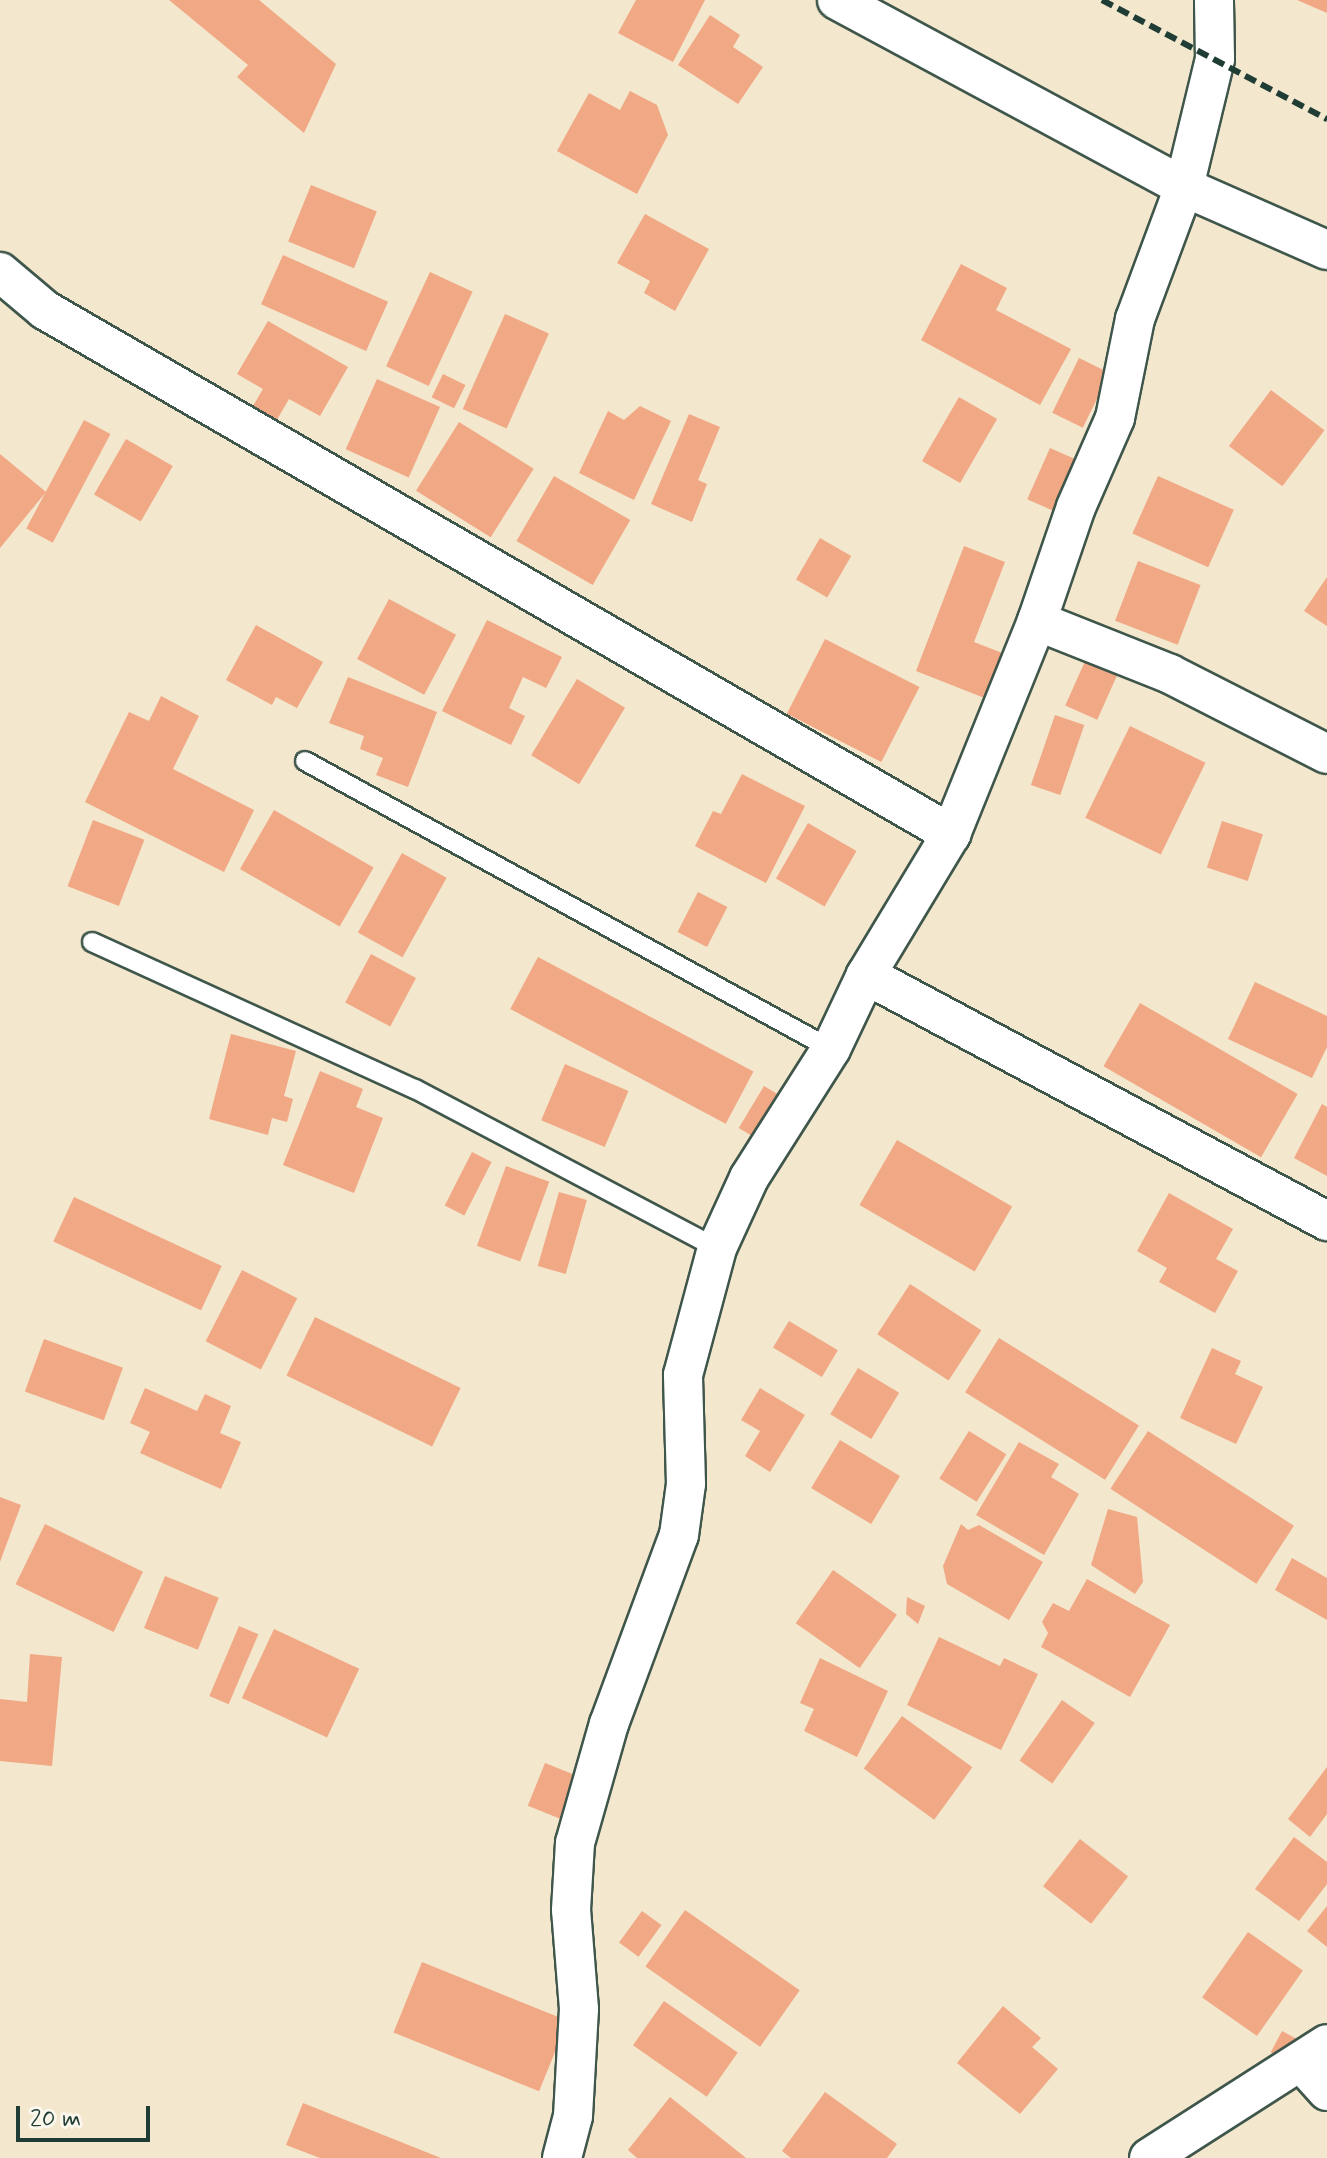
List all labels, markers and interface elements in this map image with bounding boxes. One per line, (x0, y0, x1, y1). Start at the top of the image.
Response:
scale bar (20, 2090, 154, 2140)
text: 20 m (30, 2104, 81, 2135)

